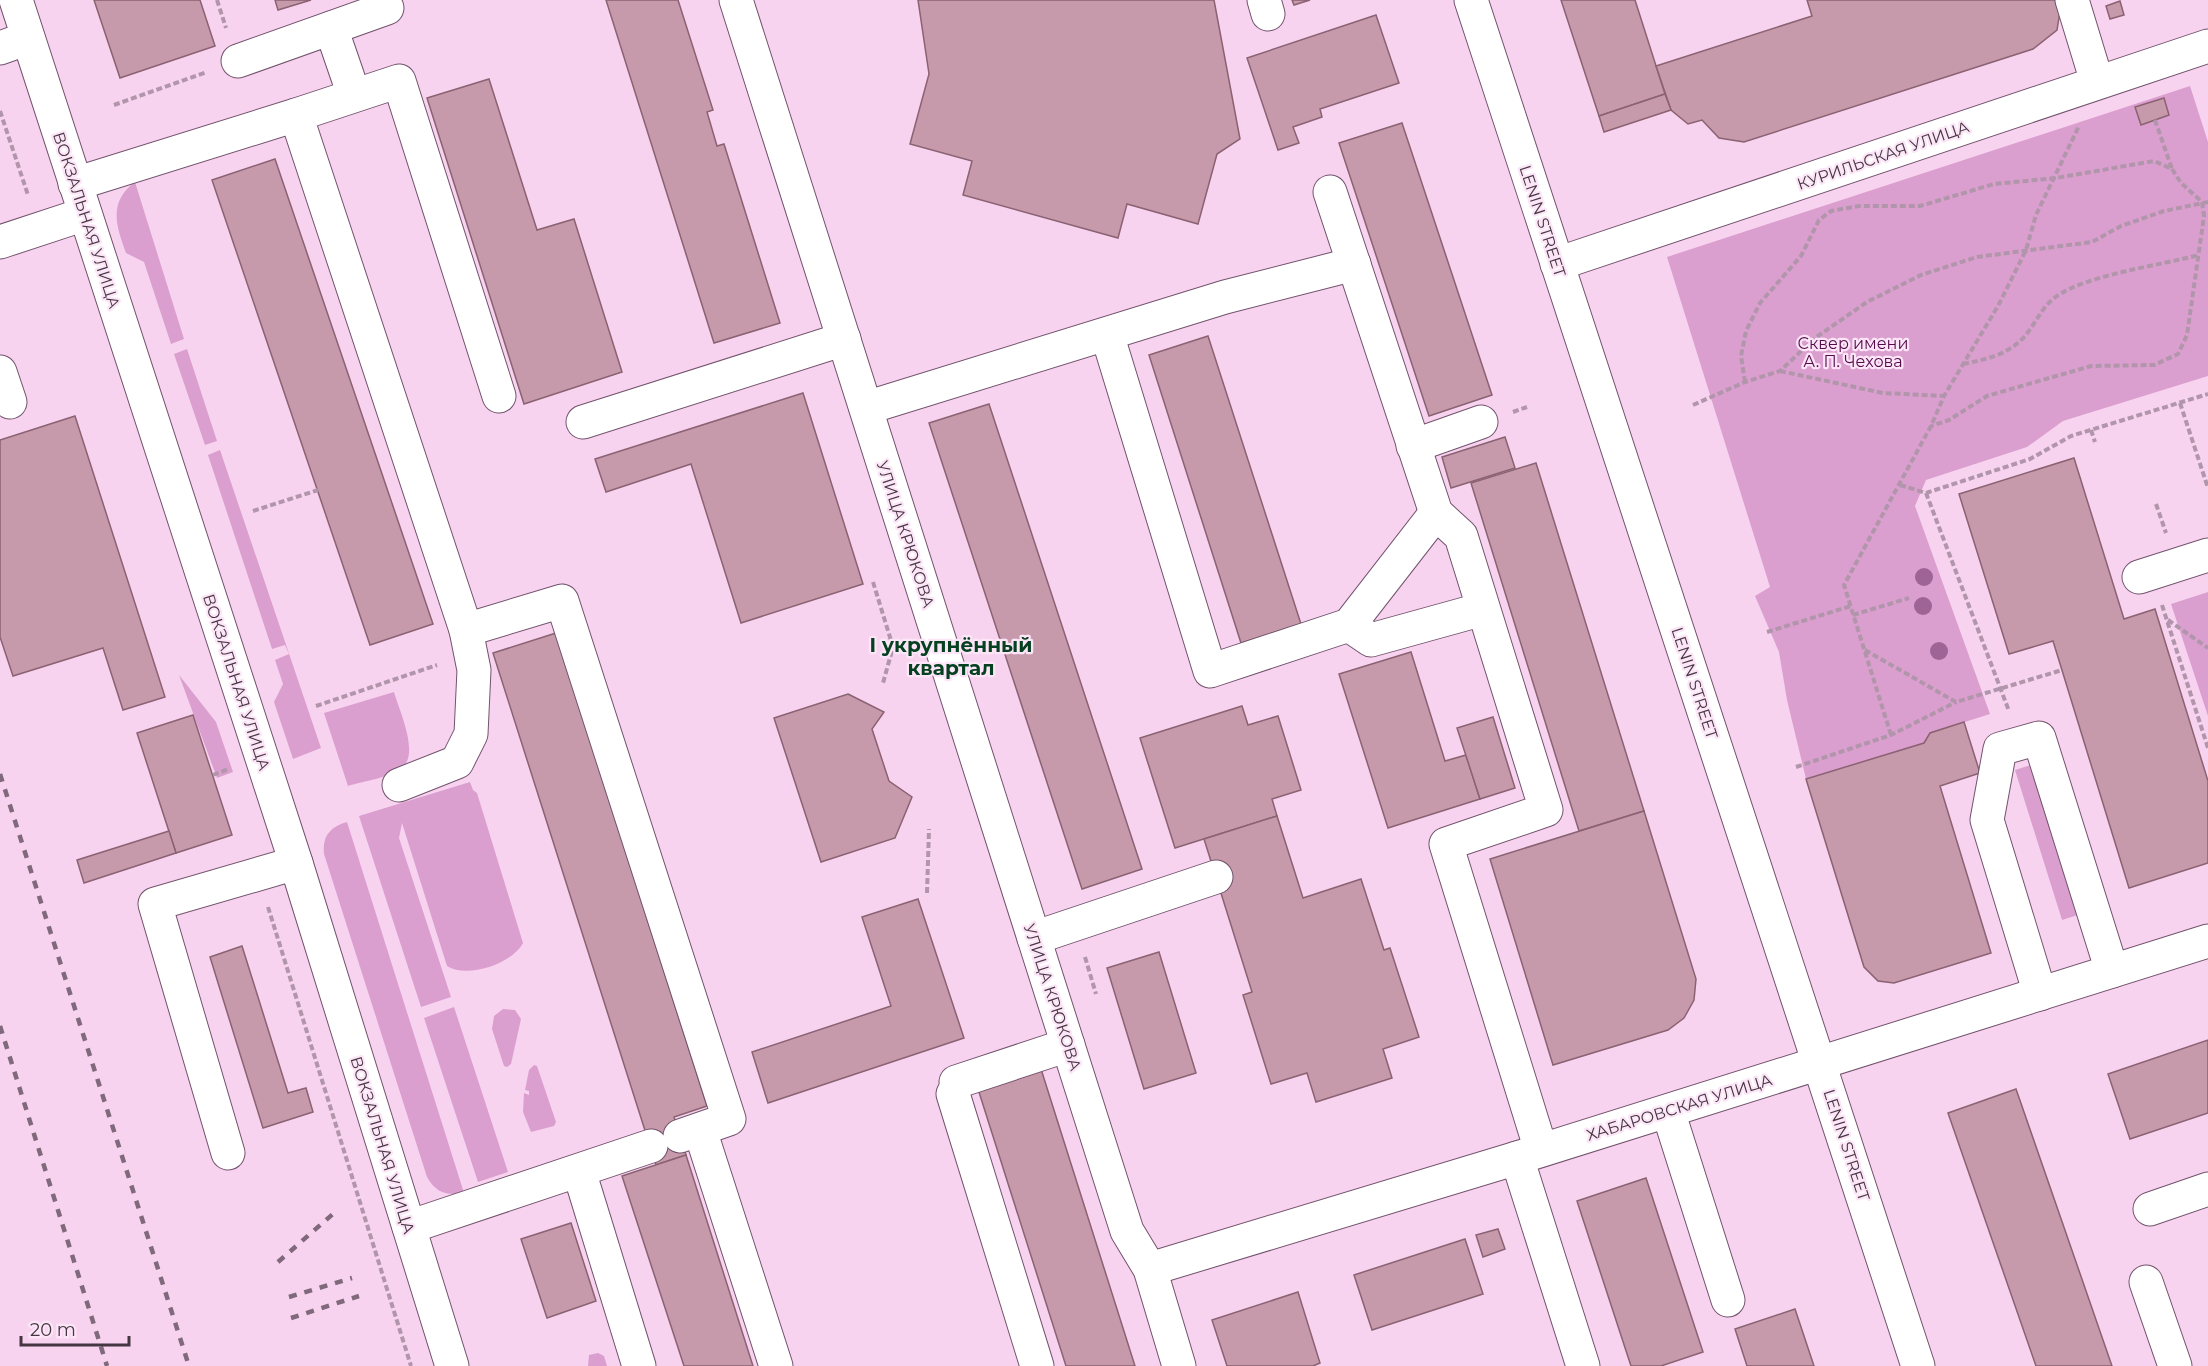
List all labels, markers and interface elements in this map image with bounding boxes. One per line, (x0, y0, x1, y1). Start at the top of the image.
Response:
street label: КУРИЛЬСКАЯ УЛИЦА (1795, 117, 1972, 194)
street label: ВОКЗАЛЬНАЯ УЛИЦА (49, 130, 124, 311)
street label: LENIN STREET (1516, 163, 1570, 280)
park label: Сквер имени А. П. Чехова (1798, 334, 1908, 371)
street label: УЛИЦА КРЮКОВА (873, 458, 938, 610)
street label: ВОКЗАЛЬНАЯ УЛИЦА (199, 592, 274, 773)
street label: LENIN STREET (1668, 625, 1722, 742)
district label: I укрупнённый квартал (870, 633, 1032, 680)
street label: УЛИЦА КРЮКОВА (1020, 921, 1085, 1073)
street label: ВОКЗАЛЬНАЯ УЛИЦА (346, 1054, 419, 1236)
street label: ХАБАРОВСКАЯ УЛИЦА (1584, 1070, 1774, 1145)
street label: LENIN STREET (1820, 1087, 1874, 1204)
scale bar (21, 1309, 129, 1347)
text: 20 m (30, 1319, 76, 1341)

